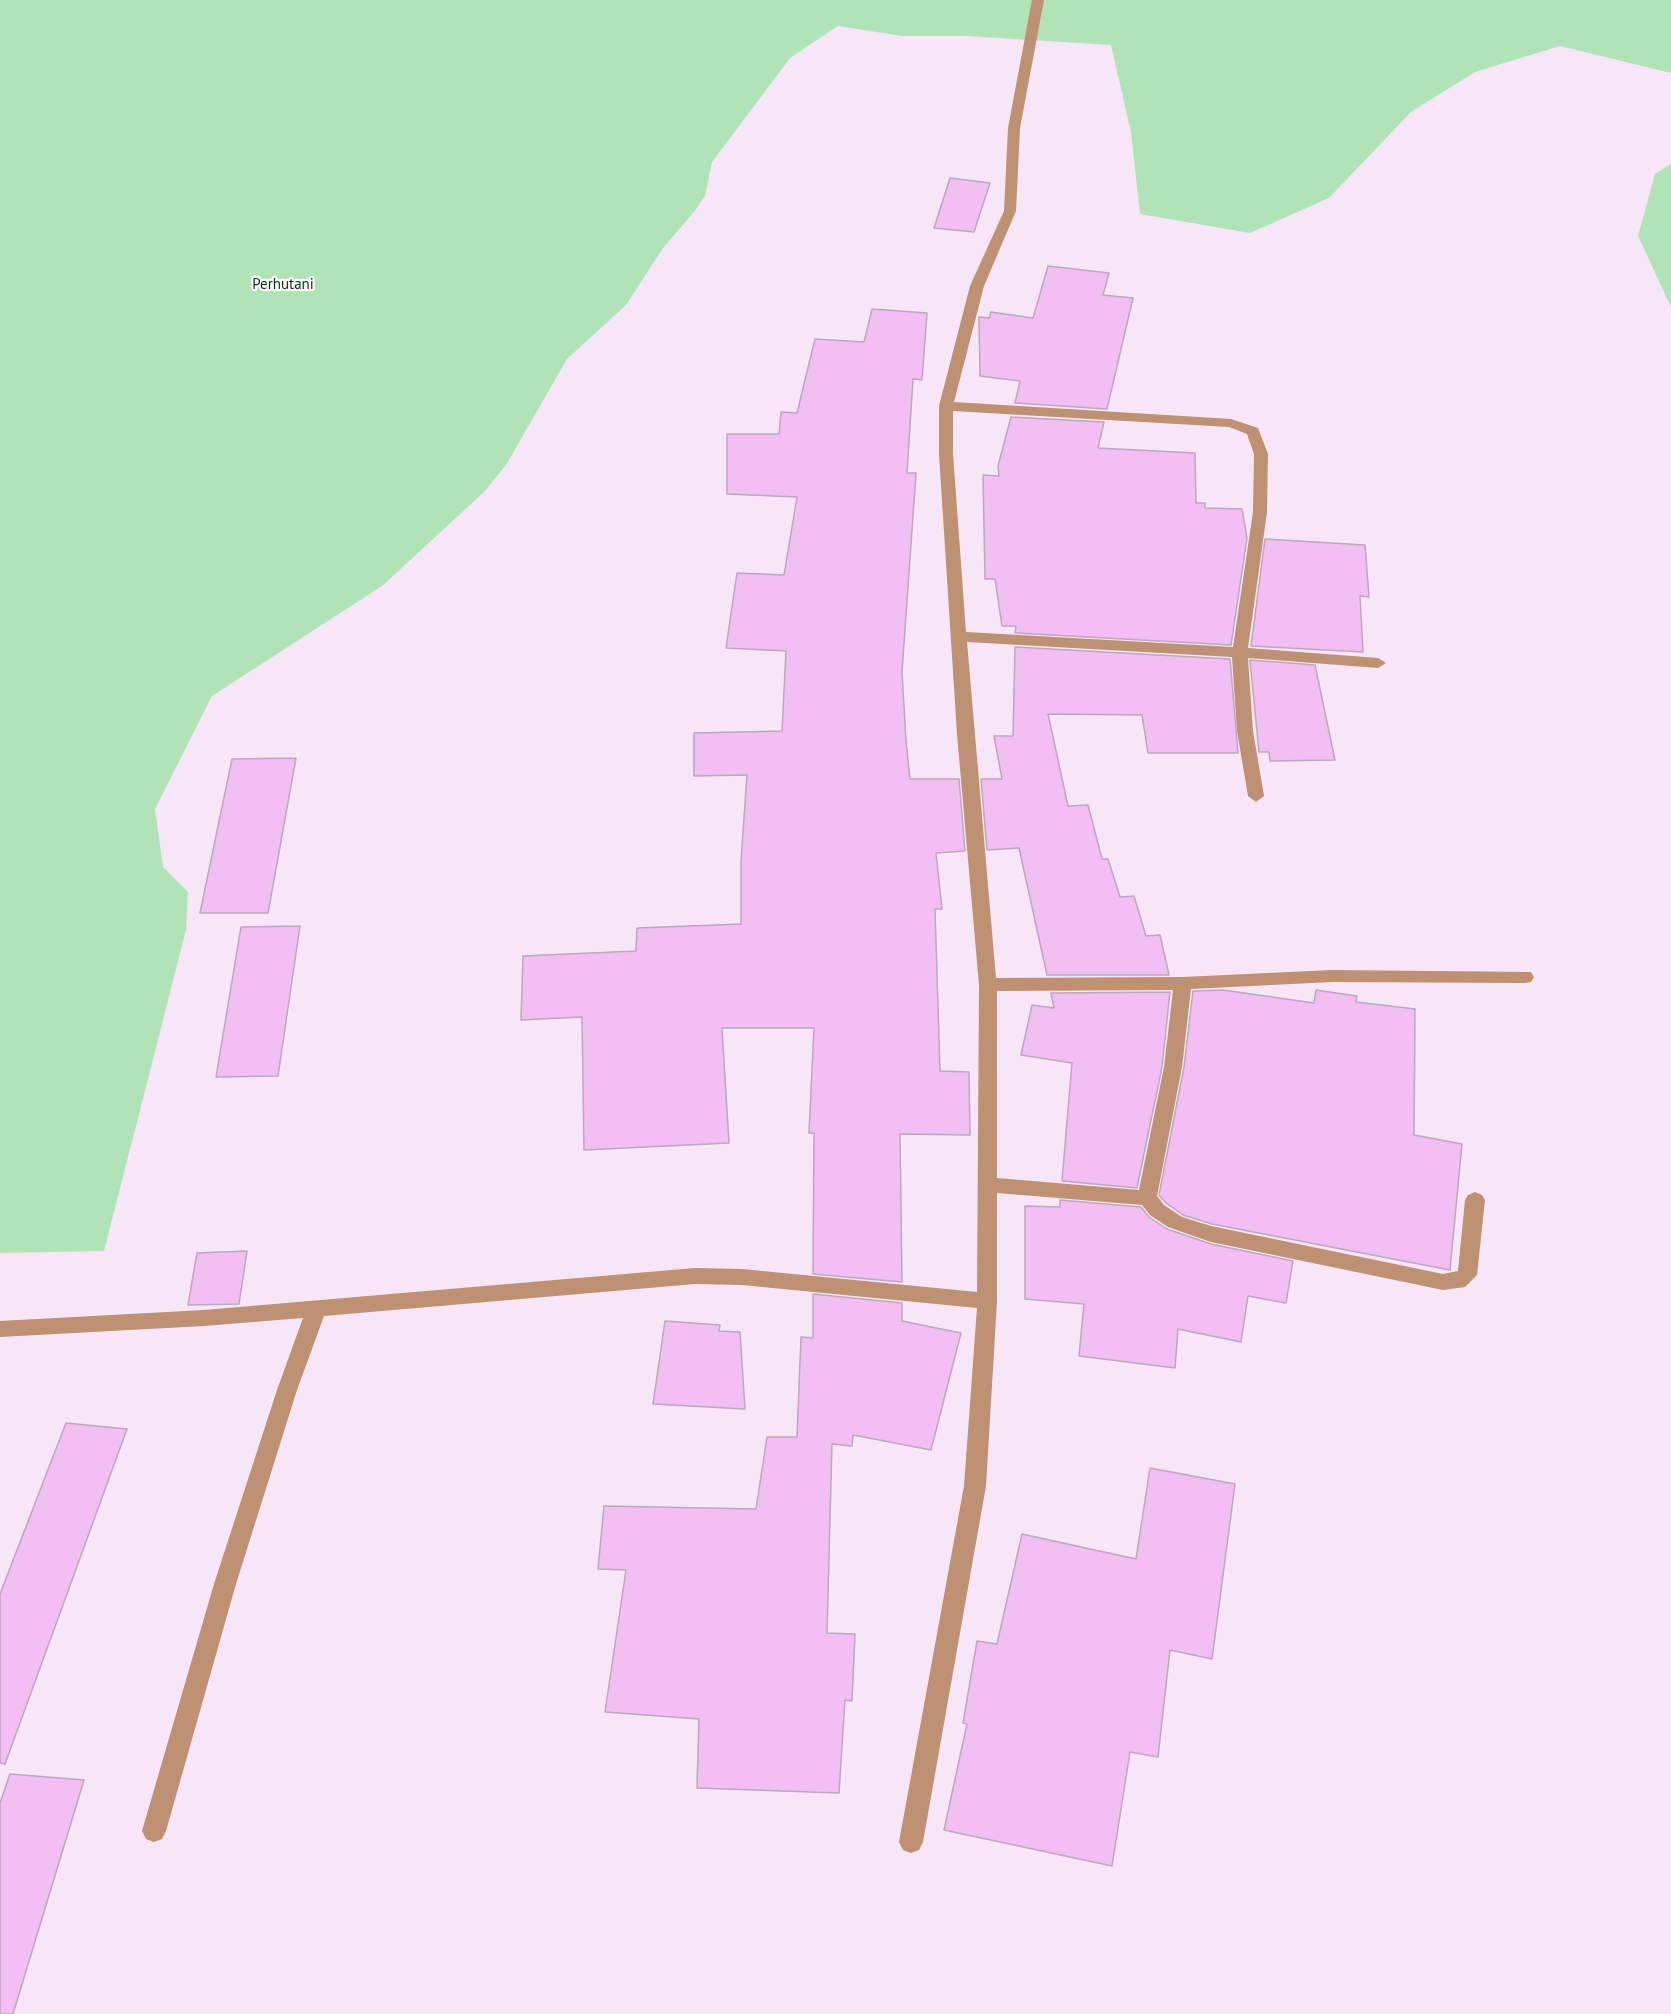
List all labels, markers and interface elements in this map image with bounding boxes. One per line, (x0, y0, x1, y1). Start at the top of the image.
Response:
park label: Perhutani (252, 276, 314, 294)

